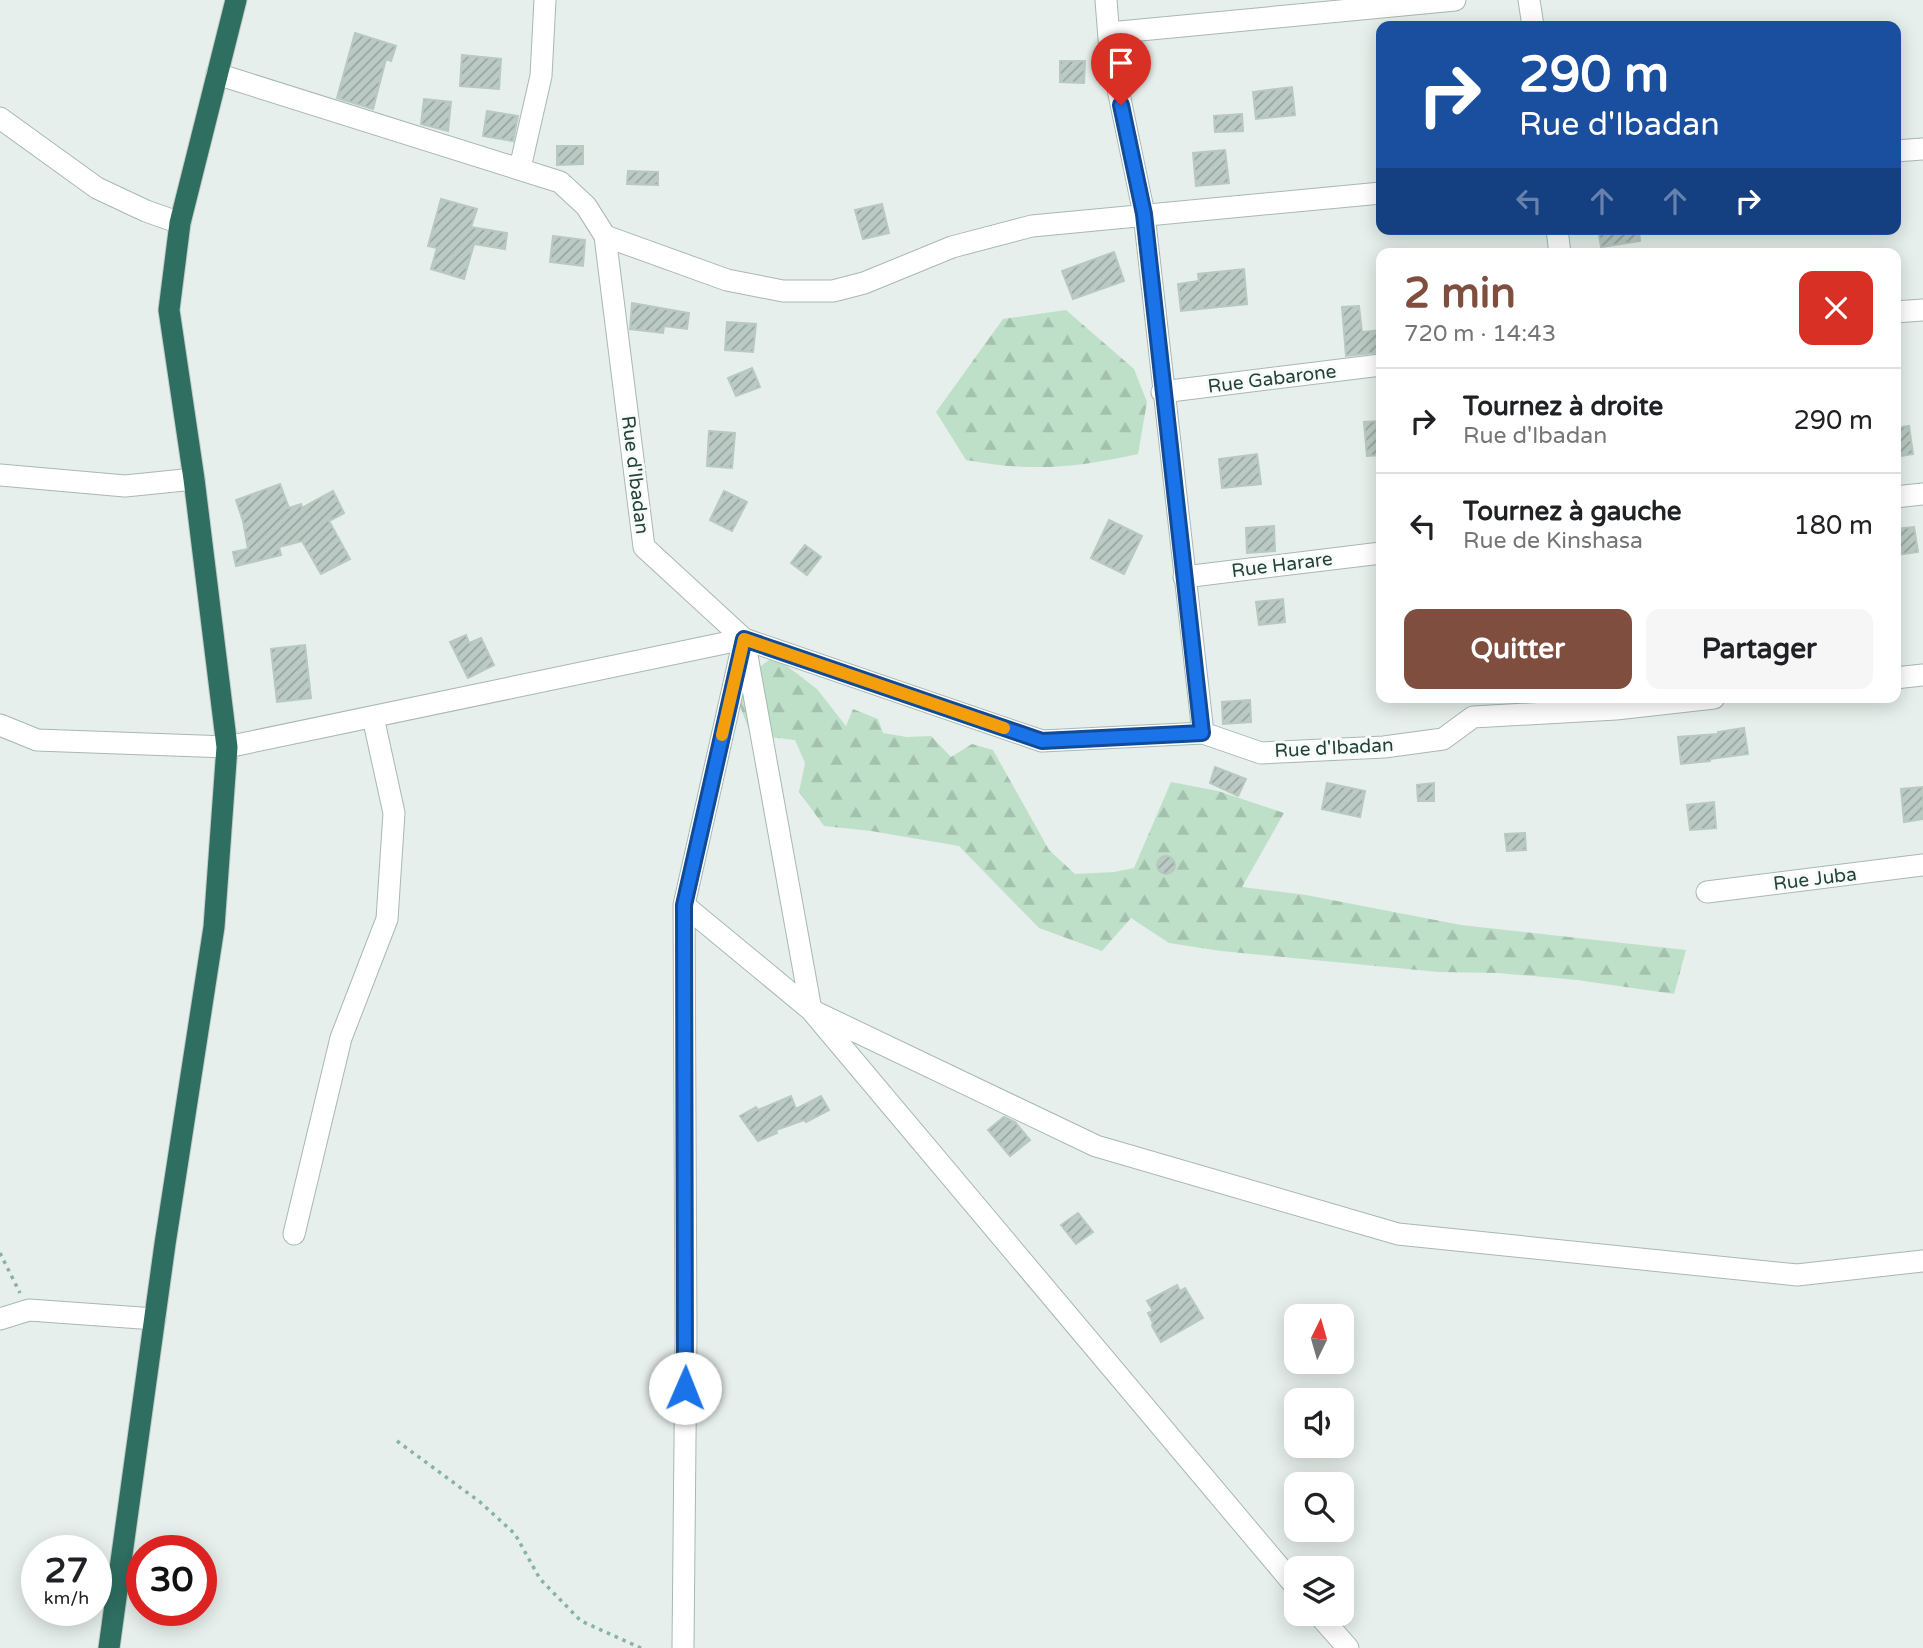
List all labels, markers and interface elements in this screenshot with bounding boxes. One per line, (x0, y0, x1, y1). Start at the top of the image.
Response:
pin (1091, 33, 1151, 105)
icon: arrive (1102, 44, 1140, 82)
text: 290 m (1519, 46, 1669, 105)
icon: right (1404, 49, 1495, 140)
text: Rue d'Ibadan (1519, 106, 1720, 144)
icon: left (1510, 182, 1548, 220)
icon: ahead (1583, 182, 1621, 220)
icon: ahead (1656, 182, 1694, 220)
icon: right (1729, 182, 1767, 220)
text: 2 min (1404, 268, 1516, 319)
button: close (1799, 271, 1873, 345)
text: 720 m · 14:43 (1404, 320, 1556, 348)
street label: Rue Gabarone (1206, 360, 1338, 398)
text: Tournez à droite (1463, 391, 1663, 422)
icon: right (1404, 402, 1442, 440)
text: 290 m (1793, 405, 1873, 436)
street label: Rue d'Ibadan (617, 415, 653, 535)
text: Rue d'Ibadan (1463, 422, 1607, 450)
text: Tournez à gauche (1463, 496, 1682, 527)
icon: left (1404, 507, 1442, 545)
text: 180 m (1793, 510, 1873, 541)
text: Rue de Kinshasa (1463, 527, 1643, 555)
street label: Rue Harare (1230, 548, 1334, 582)
button: Quitter (1404, 609, 1632, 689)
button: Partager (1646, 609, 1873, 689)
street label: Rue d'Ibadan (1274, 734, 1394, 762)
street label: Rue Juba (1772, 863, 1858, 895)
north arrow (1284, 1304, 1354, 1374)
map controls (1284, 1304, 1354, 1626)
position arrow (648, 1351, 722, 1425)
button: sound (1284, 1388, 1354, 1458)
button: search (1284, 1472, 1354, 1542)
speed limit sign: 30 (126, 1535, 217, 1626)
text: 27 (45, 1550, 88, 1592)
button: layers (1284, 1556, 1354, 1626)
text: km/h (44, 1587, 89, 1609)

